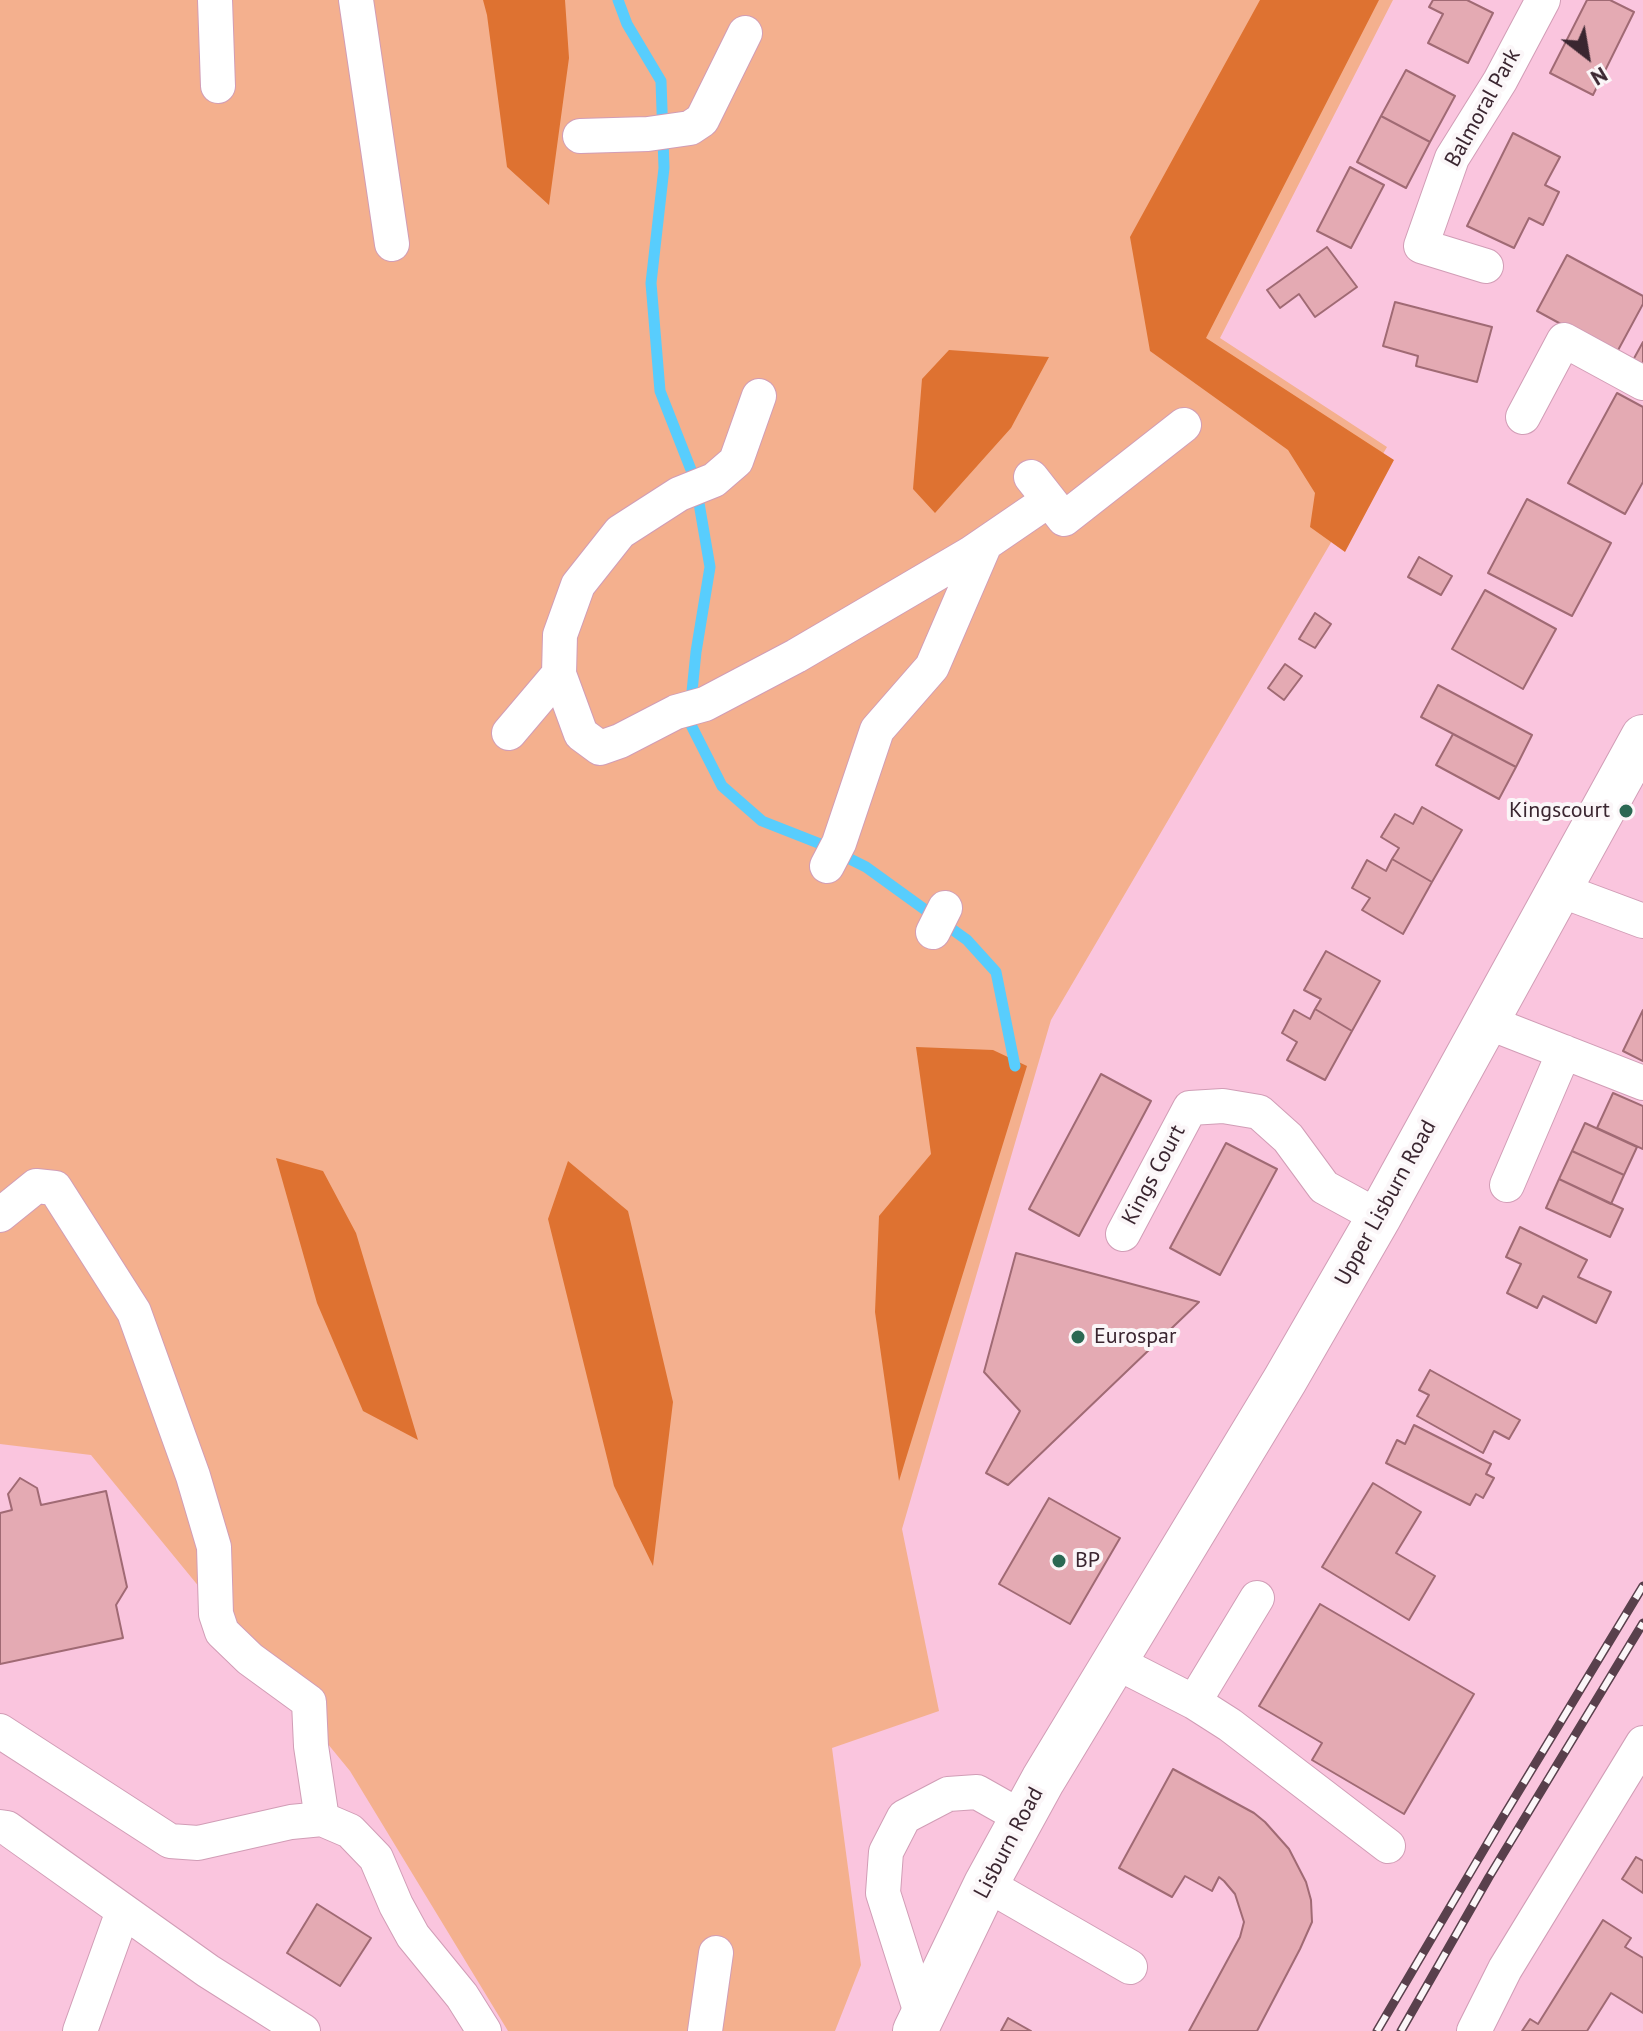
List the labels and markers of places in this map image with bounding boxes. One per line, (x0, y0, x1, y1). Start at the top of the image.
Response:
place label: Kingscourt (1509, 798, 1610, 824)
marker: Kingscourt (1617, 802, 1635, 820)
place label: Eurospar (1094, 1324, 1176, 1350)
marker: Eurospar (1069, 1328, 1087, 1346)
place label: BP (1075, 1548, 1100, 1574)
marker: BP (1050, 1552, 1068, 1570)

